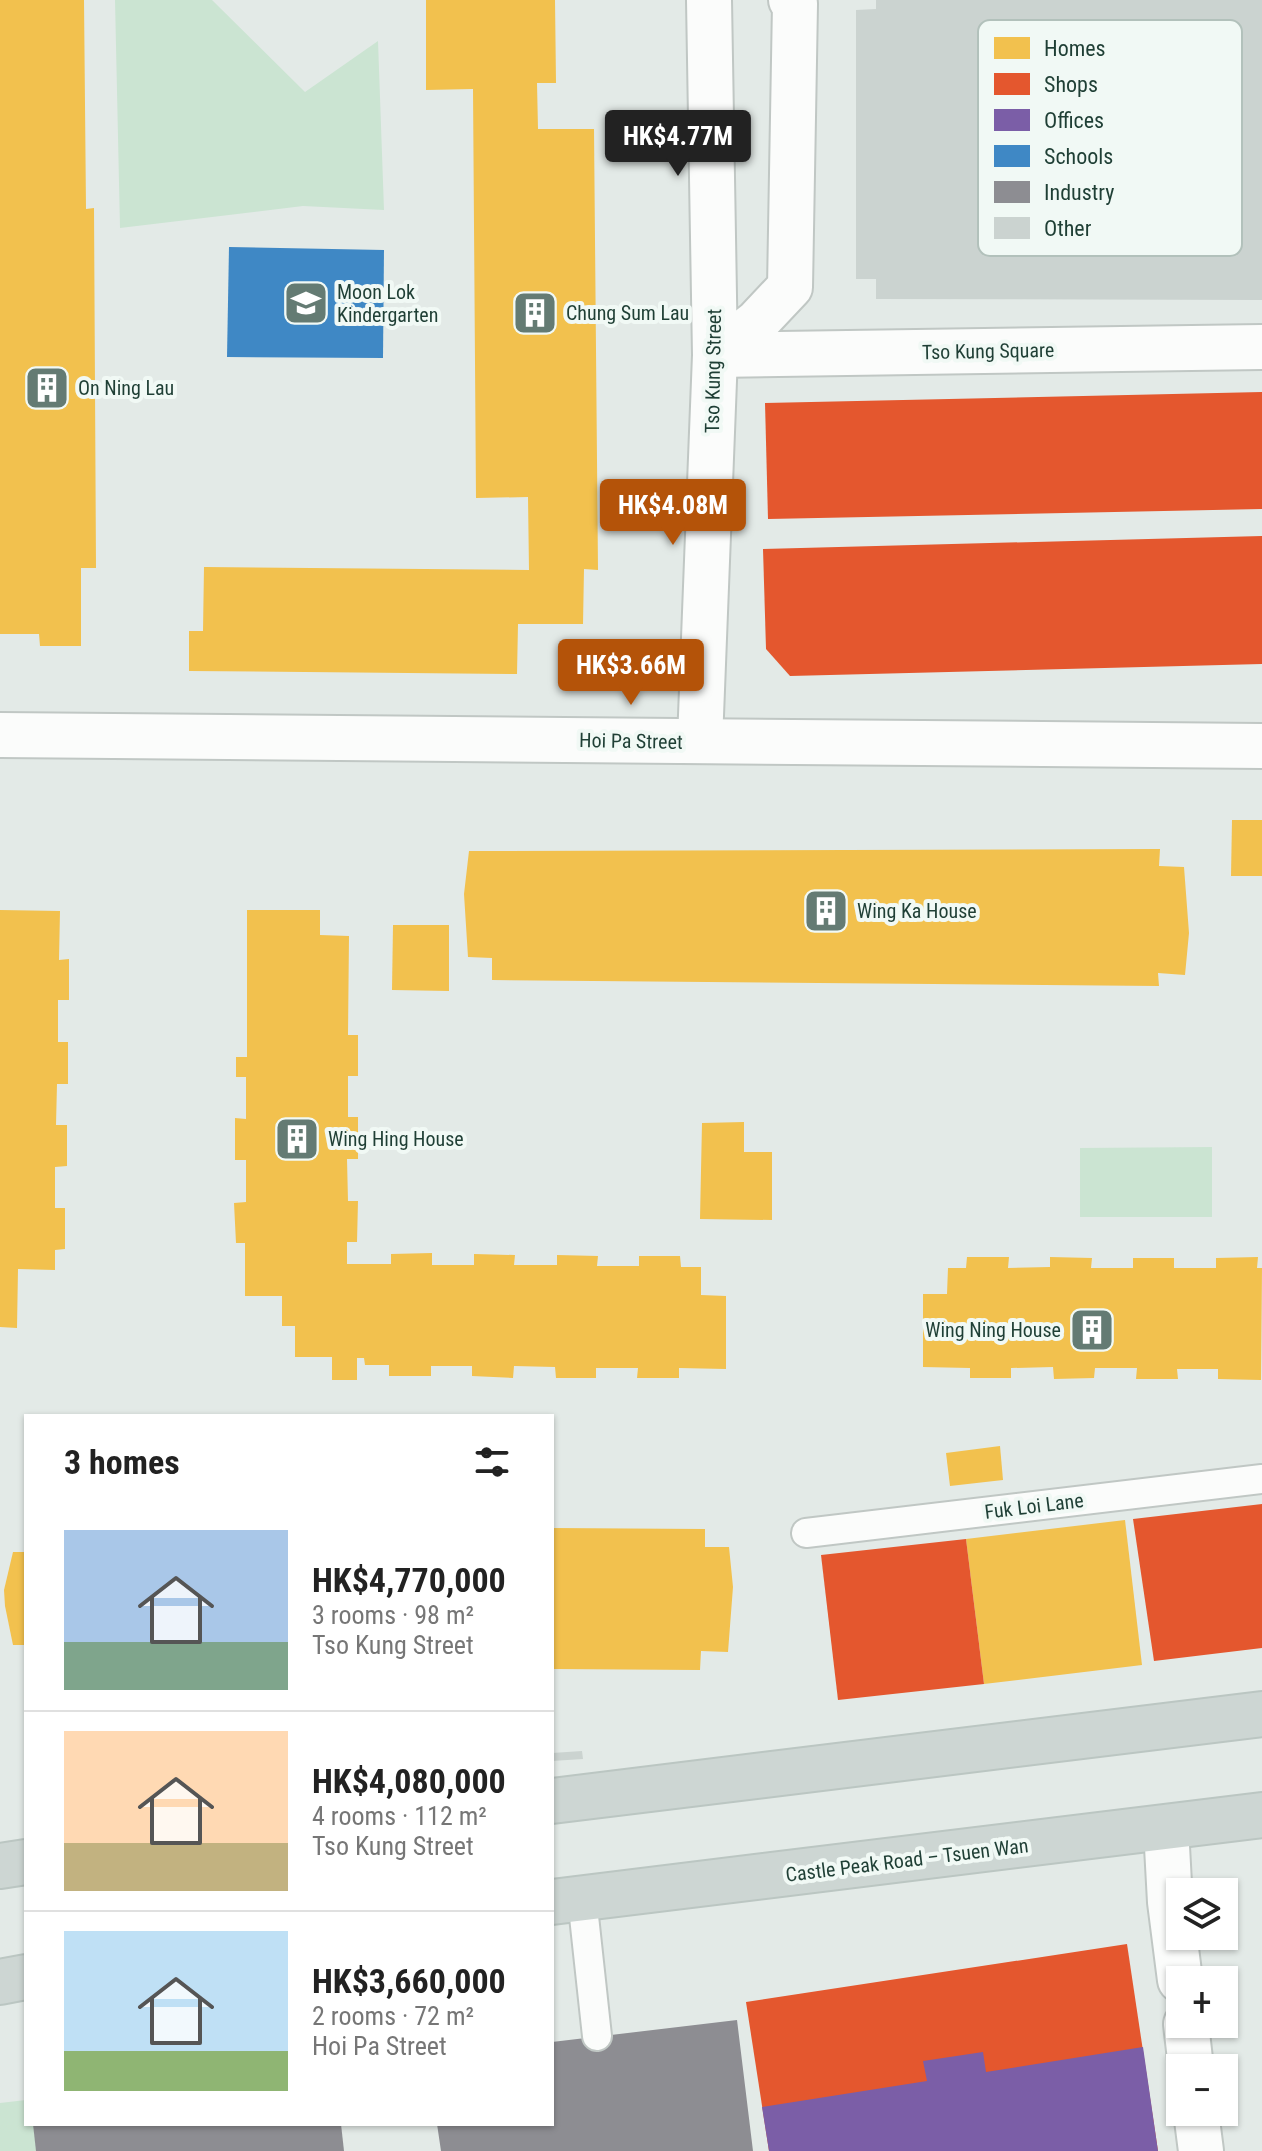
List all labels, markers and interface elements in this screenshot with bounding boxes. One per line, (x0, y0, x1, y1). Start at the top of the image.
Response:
legend (978, 20, 1242, 256)
text: Homes (1044, 36, 1106, 61)
text: Shops (1044, 72, 1098, 97)
text: Offices (1044, 108, 1104, 133)
pin: HK$4.77M (595, 110, 761, 178)
text: HK$4.77M (623, 121, 733, 151)
text: Schools (1044, 144, 1113, 169)
text: Industry (1044, 180, 1114, 205)
text: Other (1044, 216, 1092, 241)
school or university icon: Moon Lok Kindergarten (282, 279, 330, 327)
place label: Moon Lok Kindergarten (337, 280, 438, 327)
building icon: Chung Sum Lau (511, 289, 559, 337)
place label: Chung Sum Lau (566, 301, 689, 325)
street label: Tso Kung Street (700, 309, 726, 433)
street label: Tso Kung Square (922, 338, 1054, 364)
building icon: On Ning Lau (23, 364, 71, 412)
place label: On Ning Lau (78, 376, 174, 400)
pin: HK$4.08M (590, 479, 756, 547)
text: HK$4.08M (618, 490, 728, 520)
pin: HK$3.66M (548, 639, 714, 707)
text: HK$3.66M (576, 650, 686, 680)
street label: Hoi Pa Street (579, 728, 683, 754)
building icon: Wing Ka House (802, 887, 850, 935)
place label: Wing Ka House (857, 899, 977, 923)
building icon: Wing Hing House (273, 1115, 321, 1163)
place label: Wing Hing House (328, 1127, 464, 1151)
building icon: Wing Ning House (1068, 1306, 1116, 1354)
place label: Wing Ning House (925, 1318, 1061, 1342)
icon: filters (470, 1440, 514, 1484)
text: 3 homes (64, 1442, 180, 1482)
street label: Fuk Loi Lane (983, 1488, 1085, 1524)
text: HK$4,770,000 (312, 1560, 506, 1600)
icon: home (128, 1562, 224, 1658)
text: 3 rooms · 98 m² (312, 1600, 474, 1630)
text: Tso Kung Street (312, 1630, 474, 1660)
text: HK$4,080,000 (312, 1761, 506, 1801)
icon: home (128, 1763, 224, 1859)
text: 4 rooms · 112 m² (312, 1801, 487, 1831)
text: Tso Kung Street (312, 1831, 474, 1861)
street label: Castle Peak Road – Tsuen Wan (784, 1833, 1030, 1887)
map controls (1166, 1878, 1238, 2126)
button: layers (1166, 1878, 1238, 1950)
text: HK$3,660,000 (312, 1961, 506, 2001)
icon: home (128, 1963, 224, 2059)
button: + (1166, 1966, 1238, 2038)
text: 2 rooms · 72 m² (312, 2001, 474, 2031)
text: Hoi Pa Street (312, 2031, 447, 2061)
button: − (1166, 2054, 1238, 2126)

